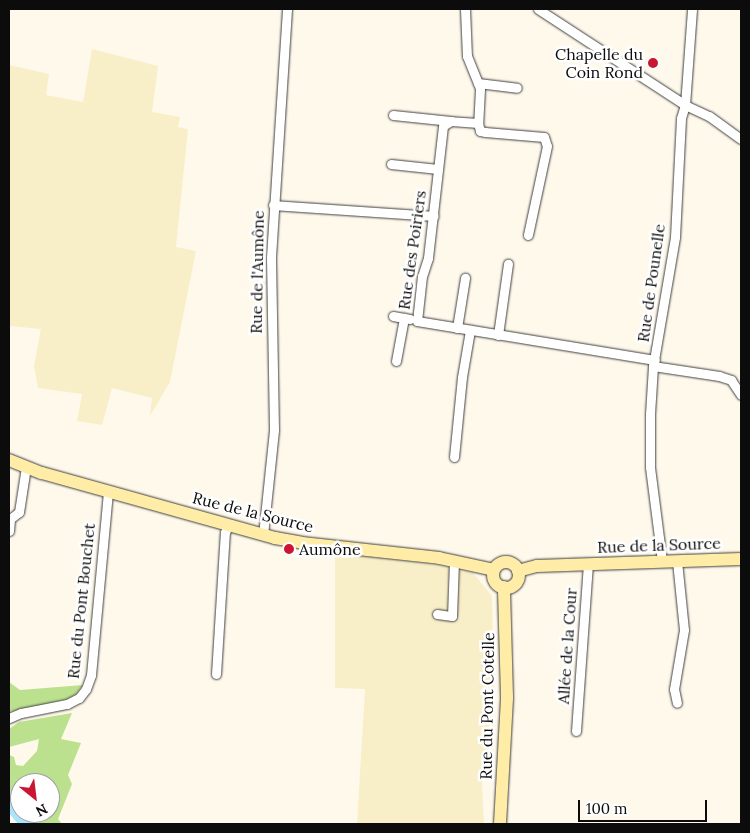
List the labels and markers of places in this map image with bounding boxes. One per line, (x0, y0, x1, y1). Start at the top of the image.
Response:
place label: Chapelle du Coin Rond (555, 44, 643, 82)
marker: Chapelle du Coin Rond (647, 57, 659, 69)
place label: Aumône (299, 539, 361, 559)
marker: Aumône (283, 543, 295, 555)

